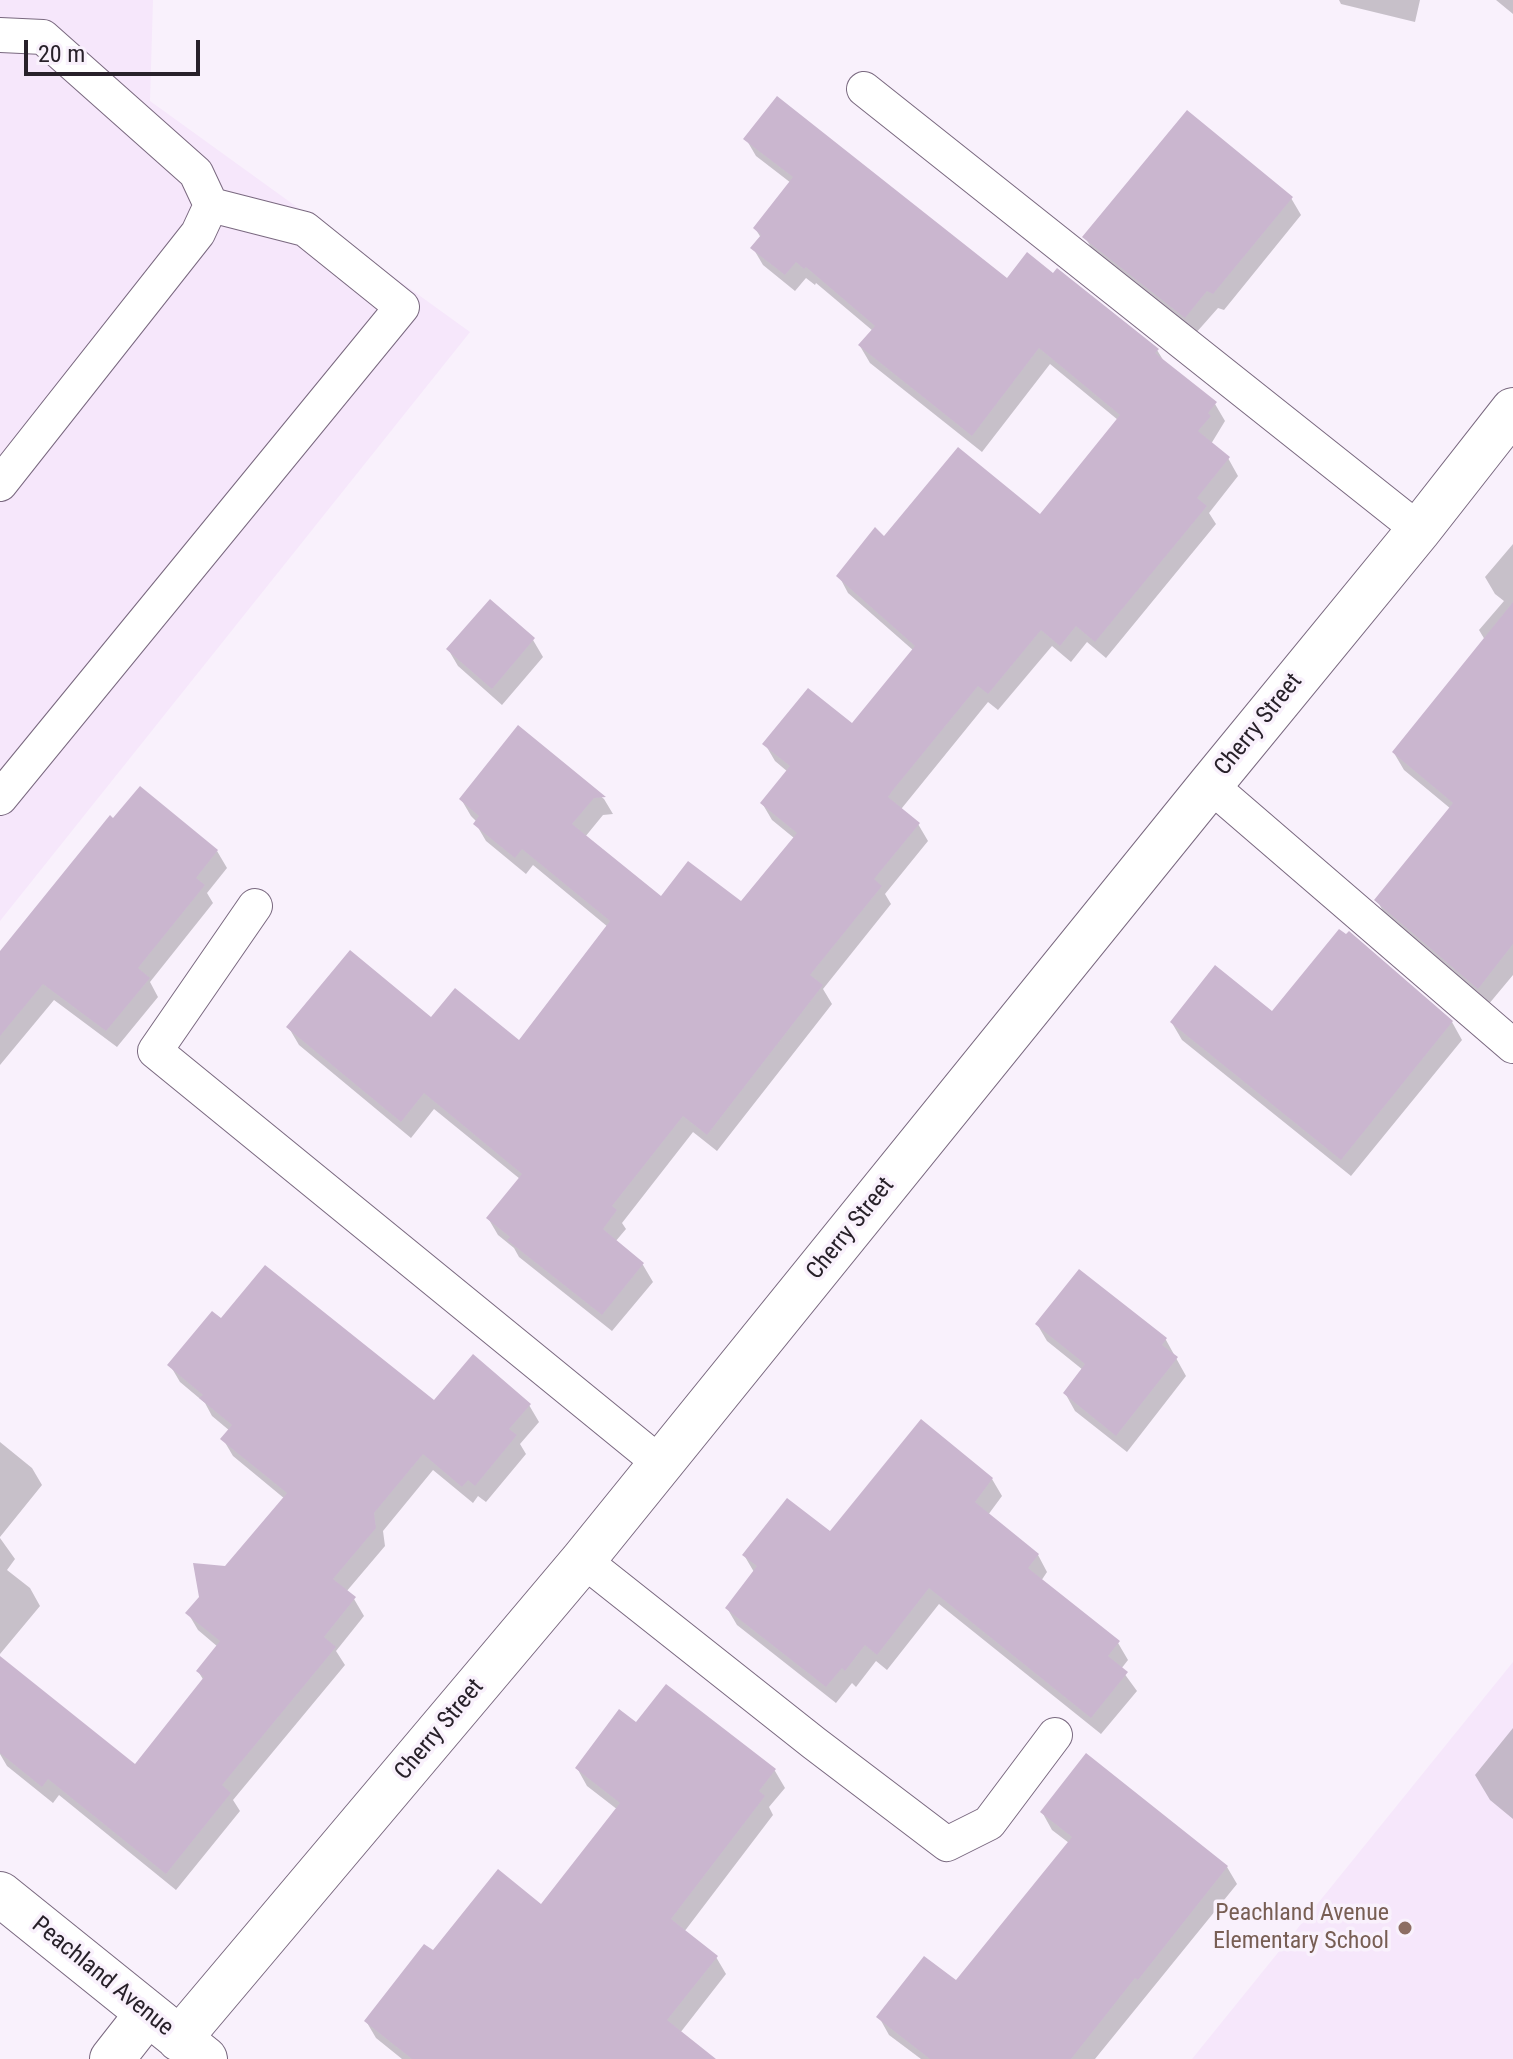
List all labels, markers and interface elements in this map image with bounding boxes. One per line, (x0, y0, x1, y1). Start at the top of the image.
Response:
scale bar (28, 24, 204, 74)
text: 20 m (38, 40, 85, 68)
street label: Cherry Street (1209, 668, 1309, 782)
street label: Cherry Street (801, 1172, 901, 1286)
street label: Cherry Street (389, 1674, 491, 1786)
place label: Peachland Avenue Elementary School (1213, 1900, 1389, 1956)
street label: Peachland Avenue (25, 1911, 179, 2043)
marker: Peachland Avenue Elementary School (1396, 1919, 1414, 1937)

